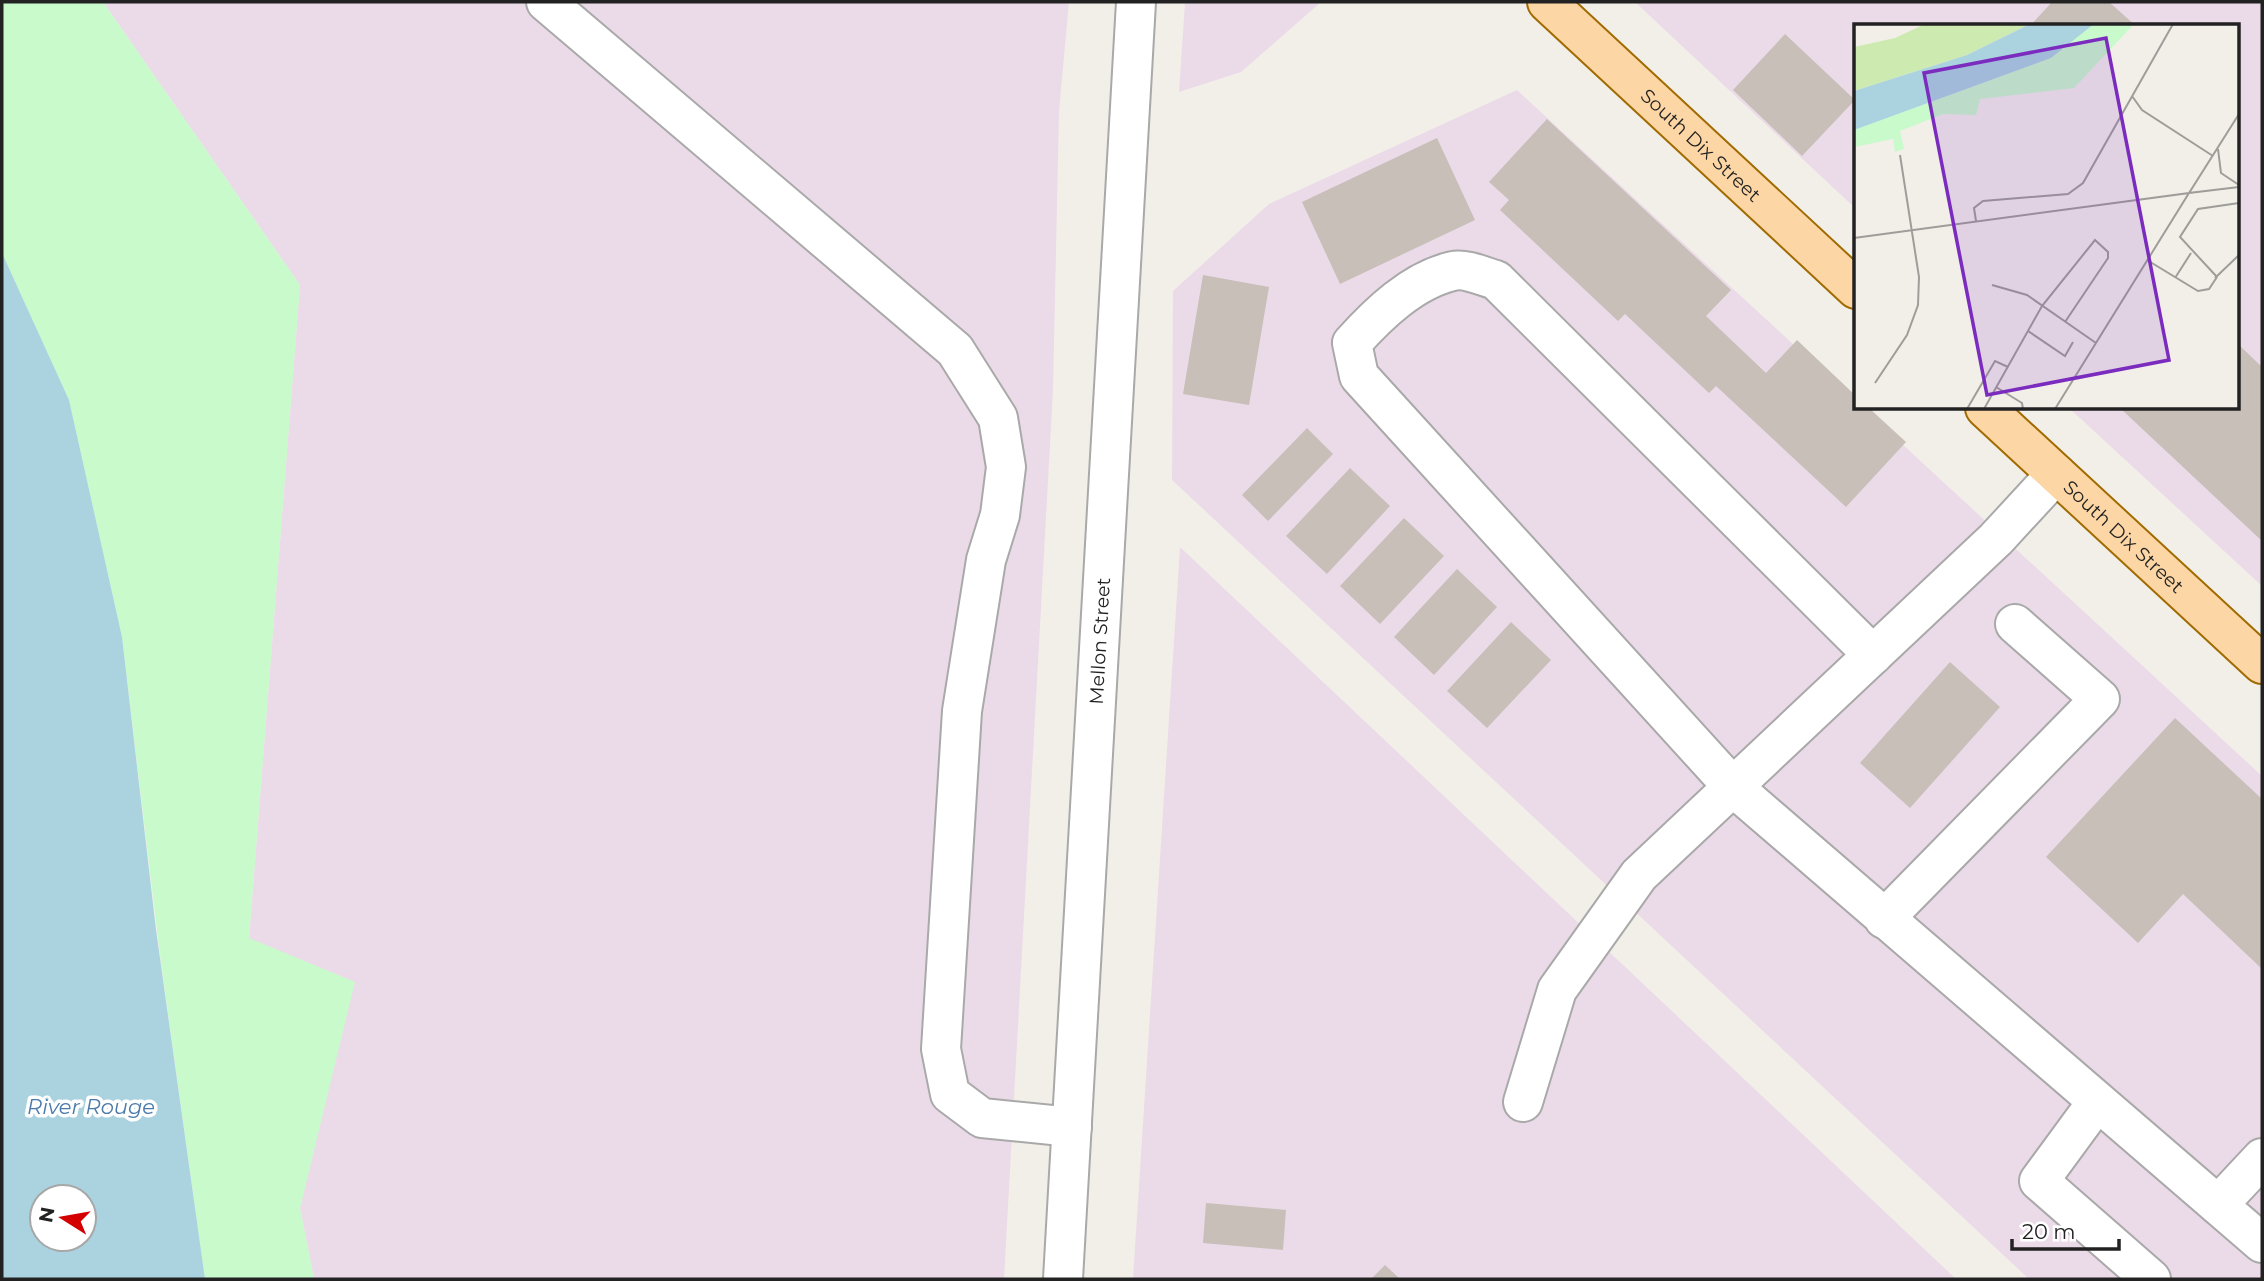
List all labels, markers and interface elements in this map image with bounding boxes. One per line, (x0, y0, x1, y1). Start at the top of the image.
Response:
inset map (1854, 24, 2240, 410)
street label: South Dix Street (1636, 84, 1765, 207)
street label: South Dix Street (2059, 475, 2189, 598)
street label: Mellon Street (1085, 577, 1115, 705)
water label: River Rouge (27, 1094, 155, 1119)
north arrow (28, 1183, 98, 1253)
text: N (34, 1205, 60, 1225)
scale bar (2012, 1208, 2119, 1252)
text: 20 m (2022, 1219, 2076, 1244)

